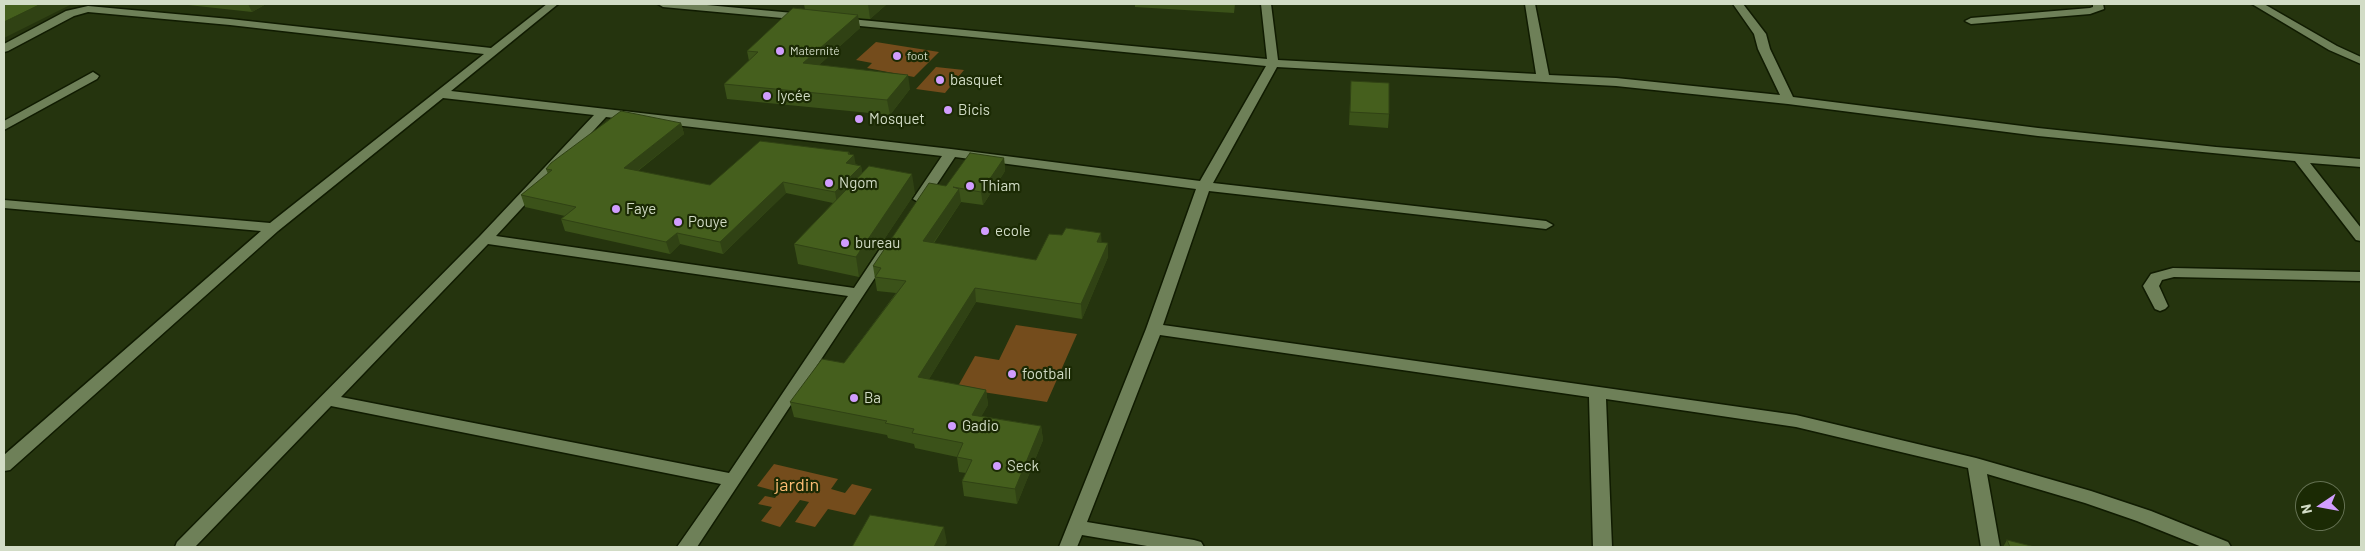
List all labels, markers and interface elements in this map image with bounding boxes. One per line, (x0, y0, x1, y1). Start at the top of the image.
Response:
place label: Maternité (790, 44, 840, 58)
marker: Maternité (774, 45, 786, 57)
place label: foot (907, 49, 928, 63)
marker: foot (891, 50, 903, 62)
place label: basquet (950, 71, 1003, 89)
marker: basquet (934, 74, 946, 86)
place label: lycée (777, 87, 811, 105)
marker: lycée (761, 90, 773, 102)
place label: Bicis (958, 101, 990, 119)
marker: Bicis (942, 104, 954, 116)
place label: Mosquet (869, 110, 925, 128)
marker: Mosquet (853, 113, 865, 125)
place label: Ngom (839, 174, 878, 192)
marker: Ngom (823, 177, 835, 189)
place label: Thiam (980, 177, 1021, 195)
marker: Thiam (964, 180, 976, 192)
place label: Faye (626, 200, 656, 218)
marker: Faye (610, 203, 622, 215)
place label: Pouye (688, 213, 727, 231)
marker: Pouye (672, 216, 684, 228)
place label: ecole (995, 222, 1030, 240)
marker: ecole (979, 225, 991, 237)
place label: bureau (855, 234, 900, 252)
marker: bureau (839, 237, 851, 249)
place label: football (1022, 365, 1071, 383)
marker: football (1006, 368, 1018, 380)
place label: Ba (864, 389, 881, 407)
marker: Ba (848, 392, 860, 404)
place label: Gadio (962, 417, 999, 435)
marker: Gadio (946, 420, 958, 432)
place label: Seck (1007, 457, 1039, 475)
marker: Seck (991, 460, 1003, 472)
park label: jardin (775, 474, 819, 496)
north arrow (2295, 481, 2345, 531)
text: N (2297, 503, 2315, 515)

